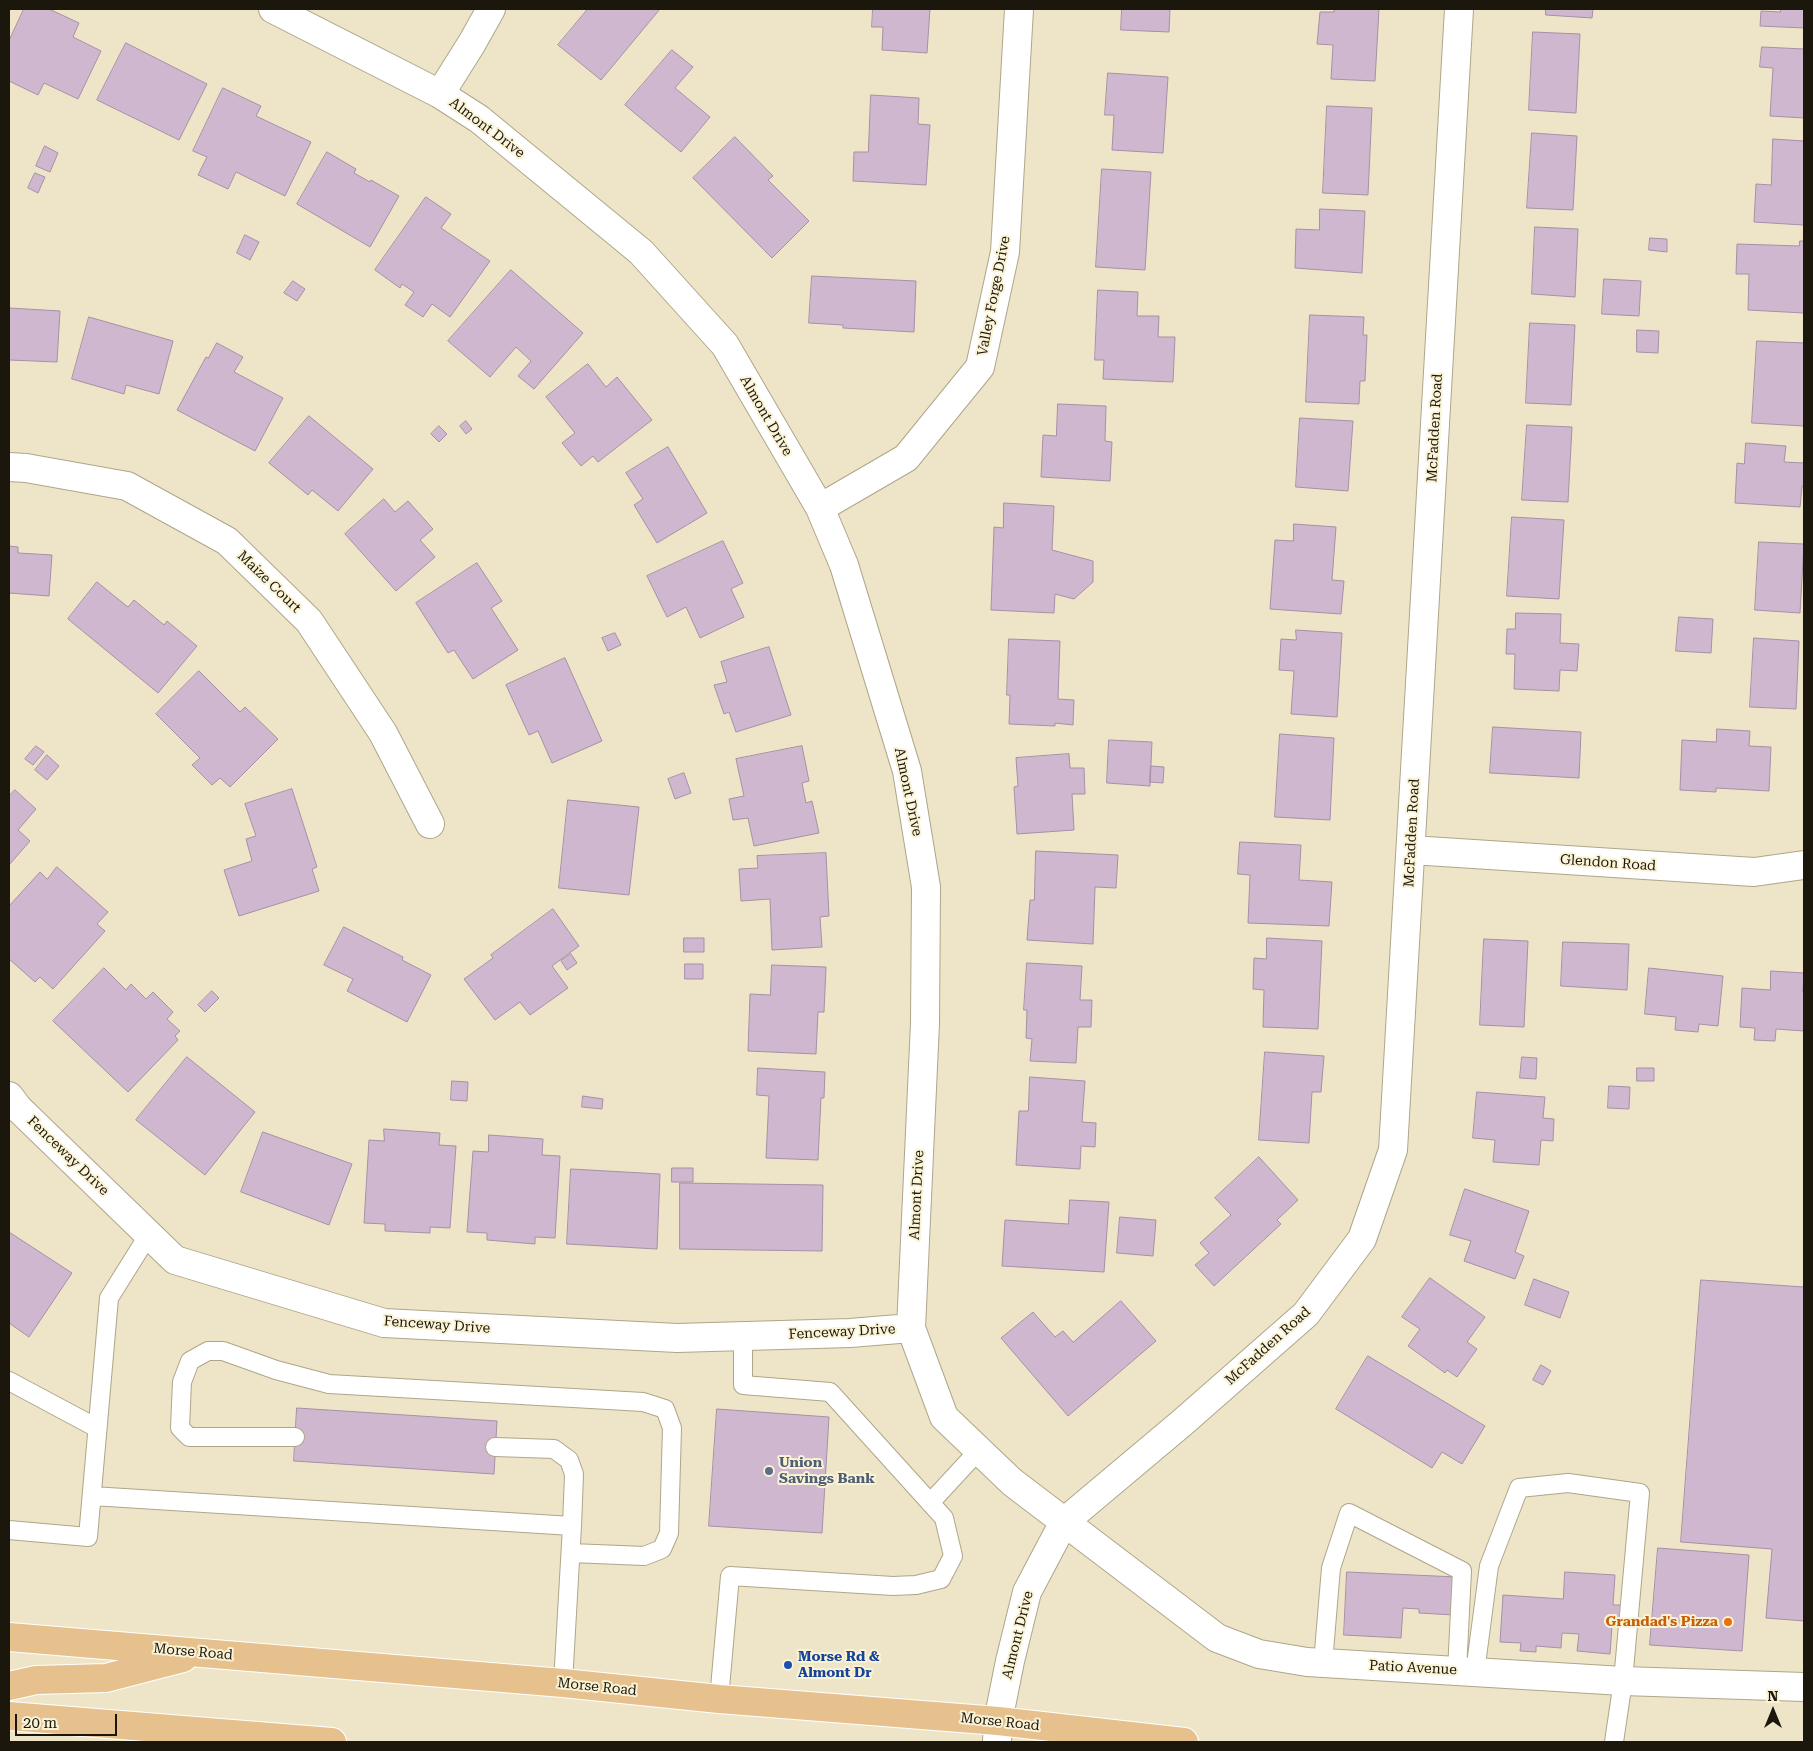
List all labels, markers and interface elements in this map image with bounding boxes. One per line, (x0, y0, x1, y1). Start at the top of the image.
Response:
street label: Almont Drive (446, 94, 528, 162)
street label: Valley Forge Drive (974, 235, 1014, 357)
street label: Almont Drive (736, 373, 796, 459)
street label: McFadden Road (1424, 373, 1446, 483)
street label: Maize Court (234, 548, 304, 616)
street label: Almont Drive (890, 746, 926, 838)
street label: McFadden Road (1401, 778, 1423, 888)
street label: Glendon Road (1559, 851, 1657, 875)
street label: Fenceway Drive (24, 1113, 112, 1199)
street label: Almont Drive (906, 1150, 928, 1240)
street label: McFadden Road (1222, 1303, 1314, 1389)
street label: Fenceway Drive (383, 1313, 491, 1337)
street label: Fenceway Drive (788, 1321, 896, 1343)
place label: Union Savings Bank (779, 1455, 875, 1488)
marker: Union Savings Bank (763, 1465, 775, 1477)
street label: Almont Drive (999, 1589, 1037, 1681)
place label: Grandad's Pizza (1606, 1614, 1718, 1630)
marker: Grandad's Pizza (1722, 1616, 1734, 1628)
street label: Morse Road (153, 1640, 233, 1664)
place label: Morse Rd & Almont Dr (798, 1649, 880, 1681)
street label: Patio Avenue (1369, 1657, 1457, 1679)
marker: Morse Rd & Almont Dr (782, 1659, 794, 1671)
street label: Morse Road (556, 1674, 638, 1700)
north arrow (1748, 1686, 1798, 1736)
text: N (1768, 1688, 1778, 1704)
scale bar (18, 1704, 120, 1736)
street label: Morse Road (959, 1709, 1041, 1735)
text: 20 m (23, 1714, 57, 1732)

